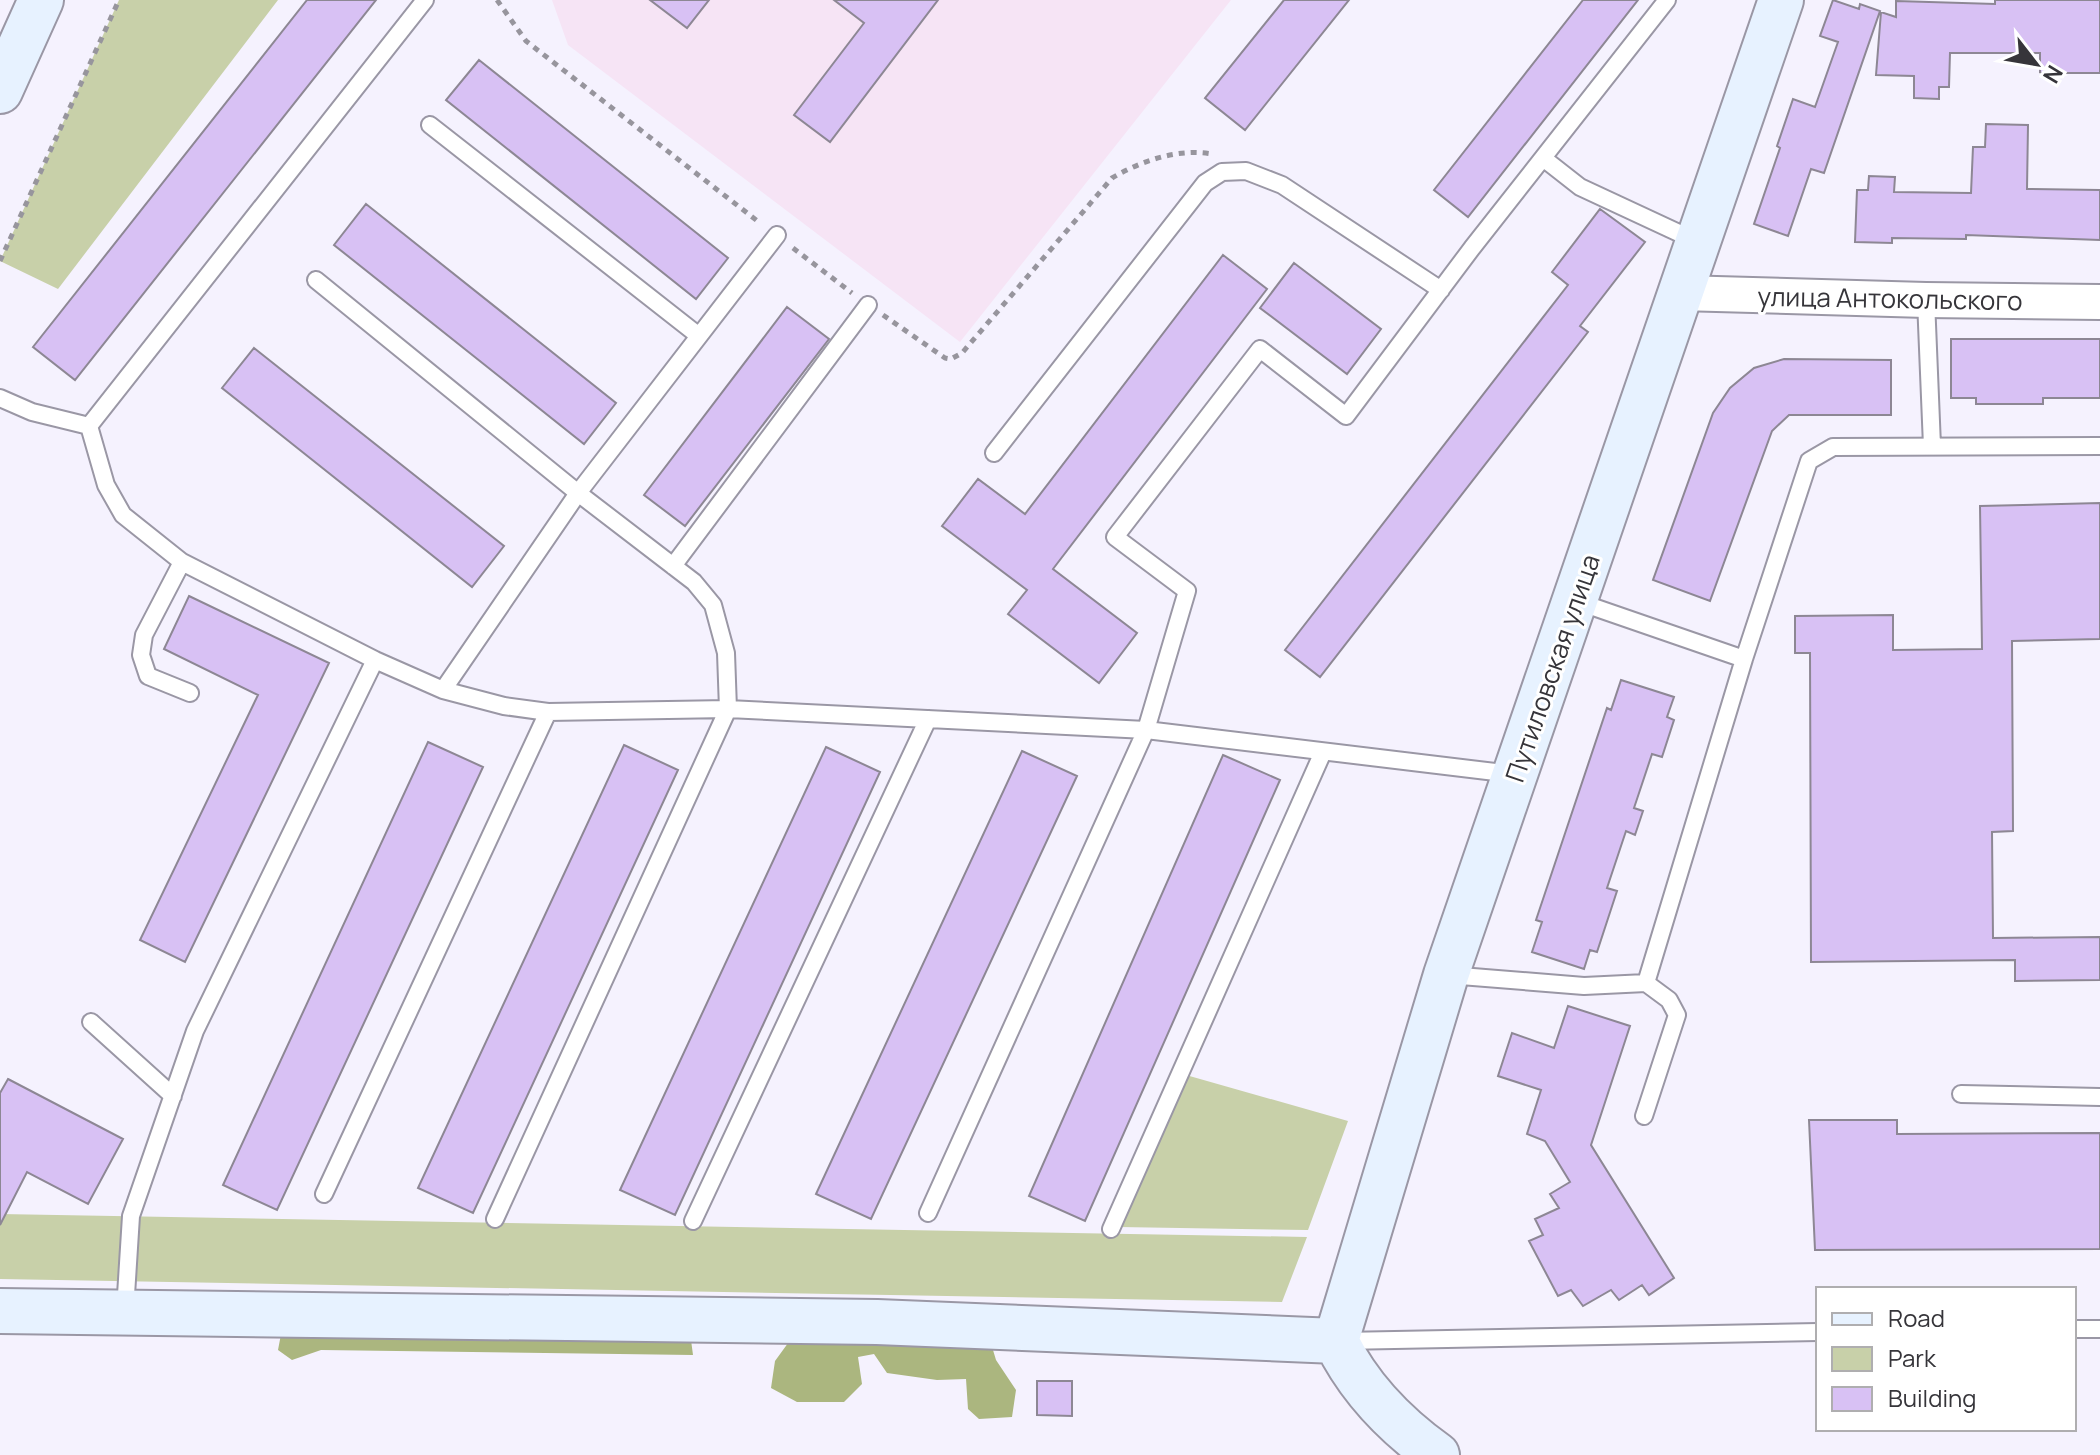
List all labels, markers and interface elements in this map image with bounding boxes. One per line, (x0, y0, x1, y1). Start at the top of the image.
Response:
north arrow (1996, 24, 2076, 104)
text: N (2036, 60, 2070, 89)
street label: улица Антокольского (1757, 278, 2023, 318)
street label: Путиловская улица (1496, 549, 1608, 787)
legend (1816, 1287, 2076, 1431)
text: Road (1888, 1301, 1945, 1334)
text: Park (1888, 1341, 1937, 1374)
text: Building (1888, 1381, 1976, 1414)

